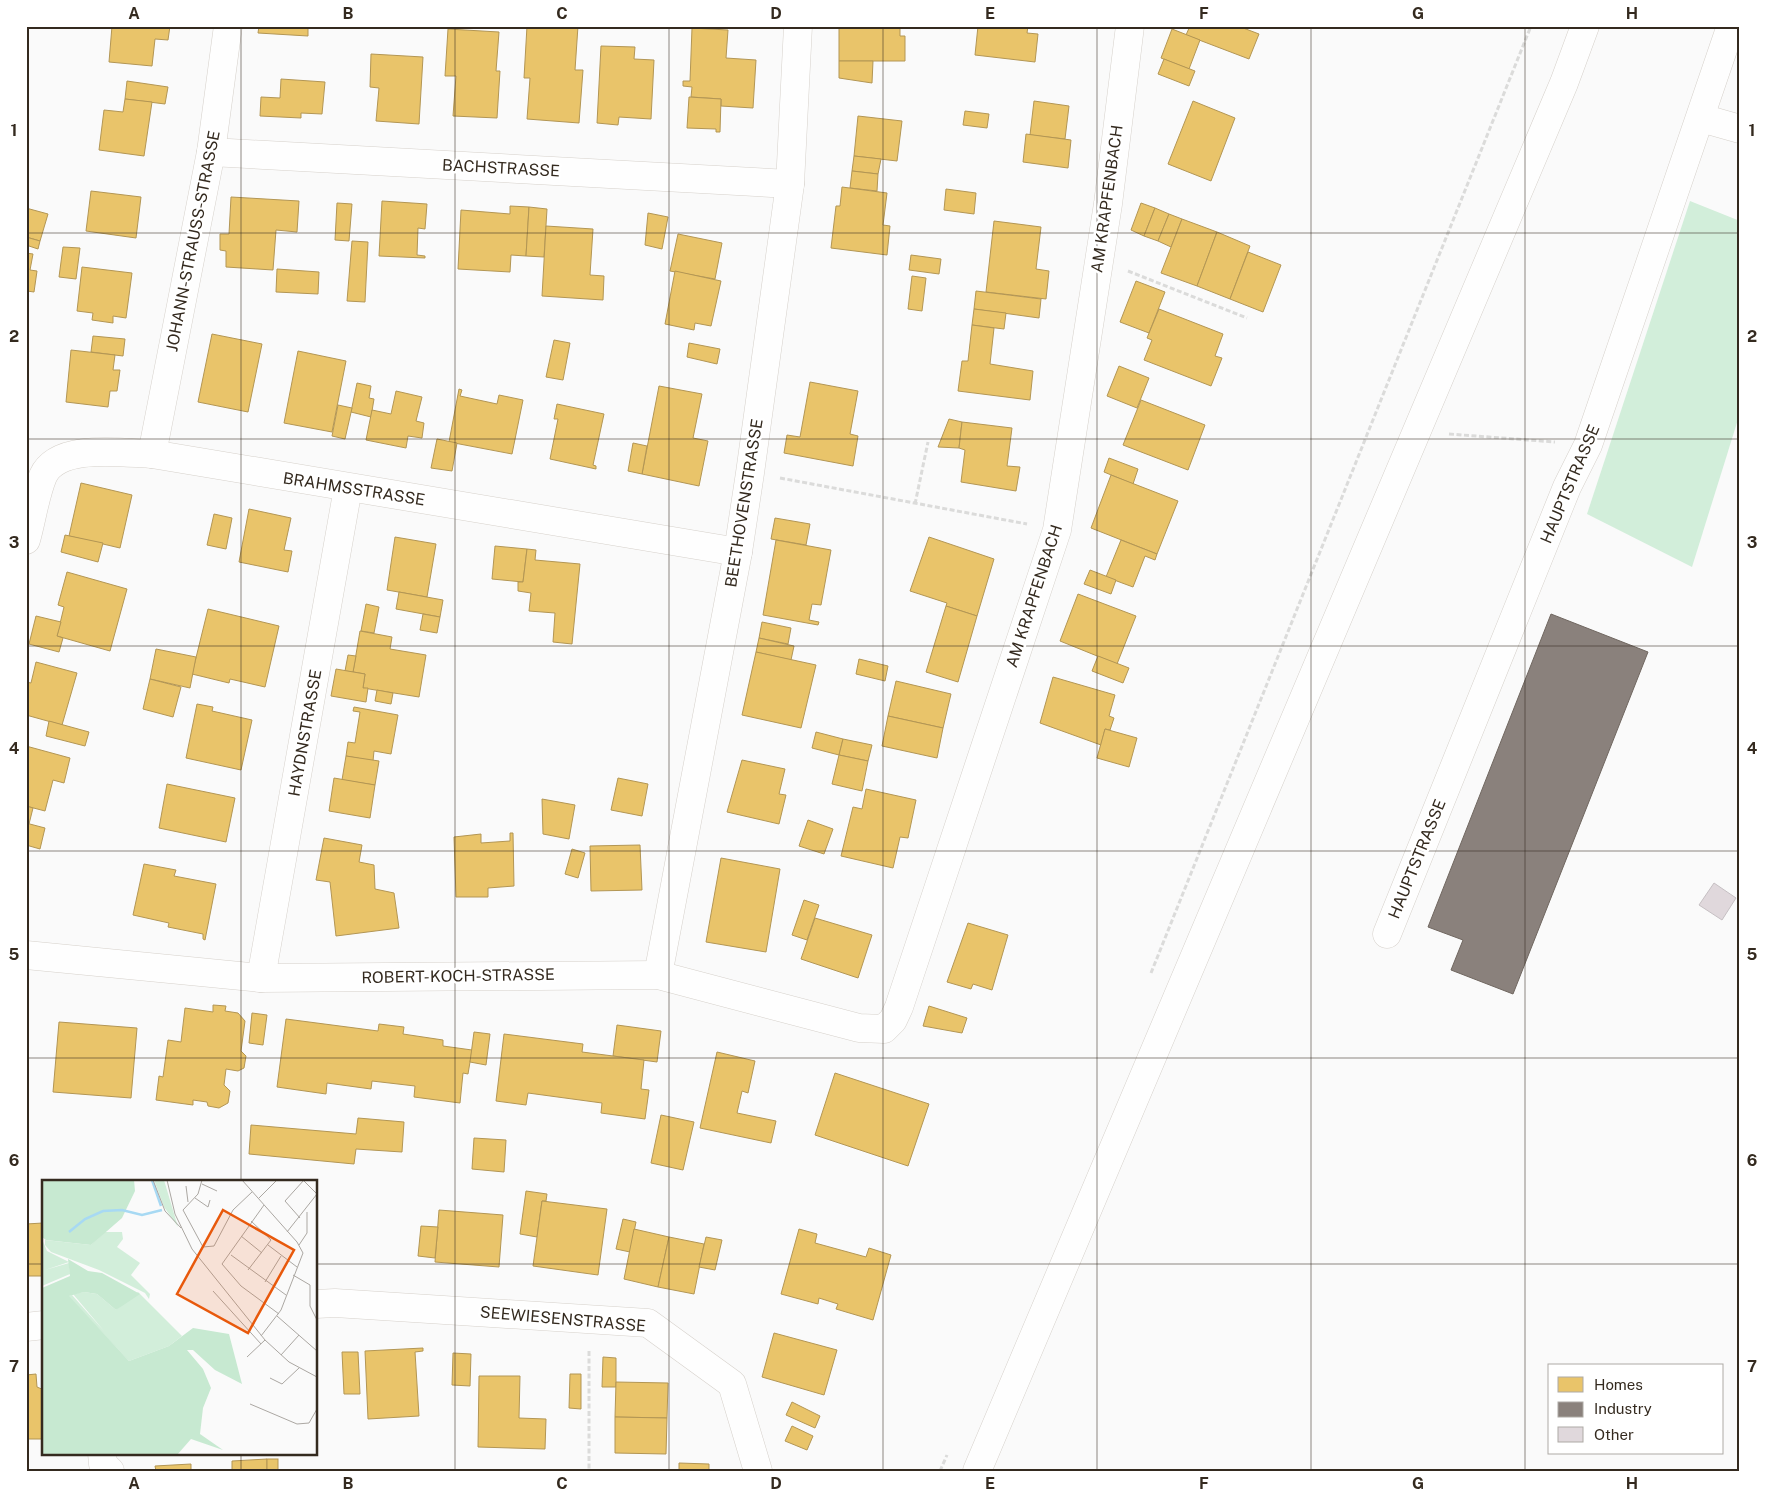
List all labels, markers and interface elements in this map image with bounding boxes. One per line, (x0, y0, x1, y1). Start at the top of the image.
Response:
text: A (128, 4, 140, 23)
text: B (343, 4, 354, 23)
text: C (556, 4, 568, 23)
text: D (770, 4, 782, 23)
text: E (985, 4, 995, 23)
text: F (1199, 4, 1209, 23)
text: G (1412, 4, 1424, 23)
text: H (1626, 4, 1638, 23)
text: 1 (11, 121, 17, 140)
text: 1 (1749, 121, 1755, 140)
street label: AM KRAPFENBACH (1087, 124, 1127, 274)
street label: JOHANN-STRAUSS-STRASSE (162, 129, 224, 353)
street label: BACHSTRASSE (442, 155, 560, 181)
text: 2 (9, 327, 19, 346)
text: 2 (1747, 327, 1757, 346)
street label: BEETHOVENSTRASSE (721, 417, 767, 589)
street label: HAUPTSTRASSE (1536, 422, 1604, 546)
street label: BRAHMSSTRASSE (282, 468, 426, 510)
street label: AM KRAPFENBACH (1002, 522, 1066, 670)
text: 3 (9, 533, 19, 552)
text: 3 (1747, 533, 1757, 552)
street label: HAYDNSTRASSE (284, 668, 326, 798)
text: 4 (9, 739, 20, 758)
text: 4 (1747, 739, 1758, 758)
street label: HAUPTSTRASSE (1384, 796, 1450, 922)
text: 5 (9, 945, 20, 964)
text: 5 (1747, 945, 1758, 964)
street label: ROBERT-KOCH-STRASSE (361, 965, 555, 987)
text: 6 (9, 1151, 19, 1170)
text: 6 (1747, 1151, 1757, 1170)
inset map (42, 1180, 318, 1454)
street label: SEEWIESENSTRASSE (479, 1302, 647, 1336)
text: 7 (9, 1357, 19, 1376)
text: 7 (1747, 1357, 1757, 1376)
legend (1548, 1364, 1724, 1454)
text: Homes (1594, 1376, 1643, 1393)
text: Industry (1594, 1400, 1652, 1417)
text: Other (1594, 1426, 1634, 1443)
text: A (128, 1474, 140, 1493)
text: B (343, 1474, 354, 1493)
text: C (556, 1474, 568, 1493)
text: D (770, 1474, 782, 1493)
text: E (985, 1474, 995, 1493)
text: F (1199, 1474, 1209, 1493)
text: G (1412, 1474, 1424, 1493)
text: H (1626, 1474, 1638, 1493)

